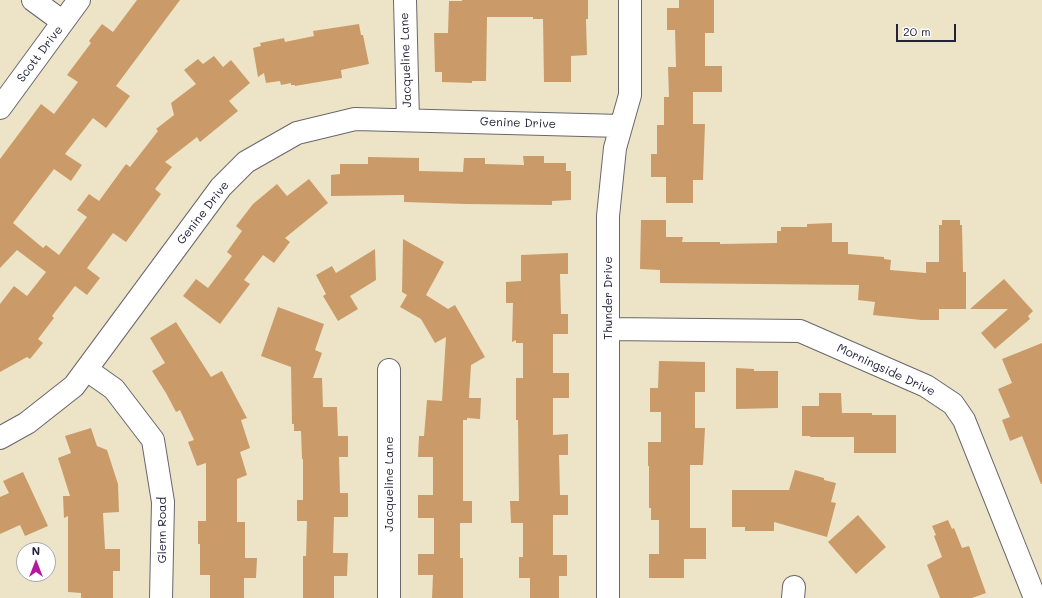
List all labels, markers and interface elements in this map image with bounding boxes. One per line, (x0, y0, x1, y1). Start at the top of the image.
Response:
street label: Jacqueline Lane (397, 12, 415, 108)
scale bar (898, 16, 958, 42)
street label: Scott Drive (14, 23, 66, 85)
text: 20 m (903, 23, 931, 39)
street label: Genine Drive (480, 114, 556, 132)
street label: Genine Drive (174, 179, 232, 247)
street label: Thunder Drive (601, 256, 615, 340)
street label: Morningside Drive (835, 341, 937, 399)
street label: Jacqueline Lane (382, 436, 396, 532)
street label: Glenn Road (155, 497, 169, 563)
north arrow (16, 542, 56, 582)
text: N (32, 543, 40, 558)

